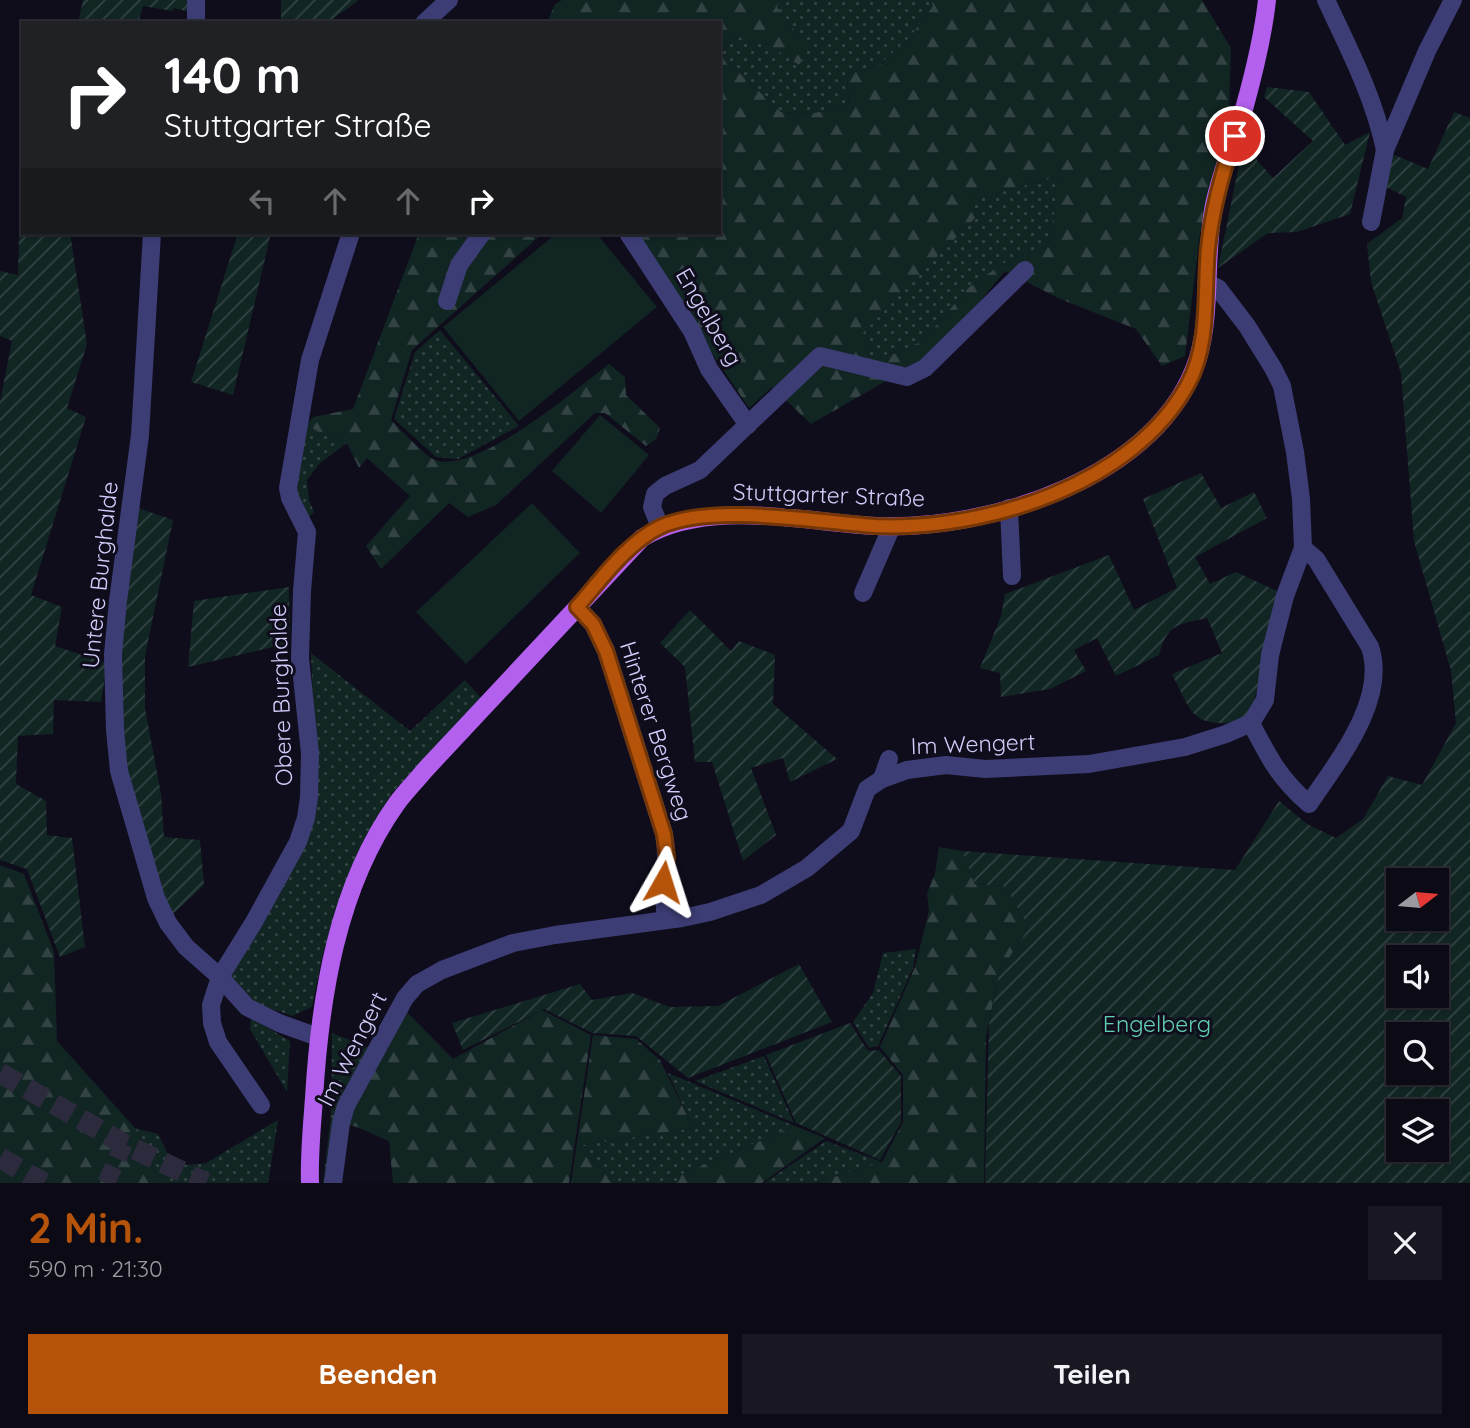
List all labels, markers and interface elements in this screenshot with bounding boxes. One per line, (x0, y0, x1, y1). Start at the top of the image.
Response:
text: 140 m (164, 44, 301, 105)
icon: right (49, 49, 140, 140)
text: Stuttgarter Straße (164, 105, 432, 145)
pin (1205, 106, 1265, 166)
icon: arrive (1216, 117, 1254, 155)
icon: left (243, 182, 281, 220)
icon: ahead (316, 182, 354, 220)
icon: ahead (389, 182, 427, 220)
icon: right (462, 182, 500, 220)
street label: Engelberg (670, 263, 749, 371)
street label: Stuttgarter Straße (732, 477, 926, 512)
street label: Untere Burghalde (75, 480, 124, 670)
street label: Obere Burghalde (263, 604, 298, 787)
street label: Hinterer Bergweg (614, 637, 699, 824)
street label: Im Wengert (910, 727, 1036, 760)
position arrow (626, 845, 700, 919)
north arrow (1386, 868, 1449, 931)
map controls (1386, 868, 1449, 1162)
button: sound (1386, 945, 1449, 1008)
street label: Im Wengert (310, 986, 393, 1111)
park label: Engelberg (1103, 1009, 1211, 1038)
button: search (1386, 1022, 1449, 1085)
button: layers (1386, 1099, 1449, 1162)
text: 2 Min. (28, 1201, 143, 1254)
button: close (1368, 1206, 1442, 1280)
text: 590 m · 21:30 (28, 1254, 163, 1283)
button: Beenden (28, 1334, 728, 1414)
button: Teilen (742, 1334, 1442, 1414)

